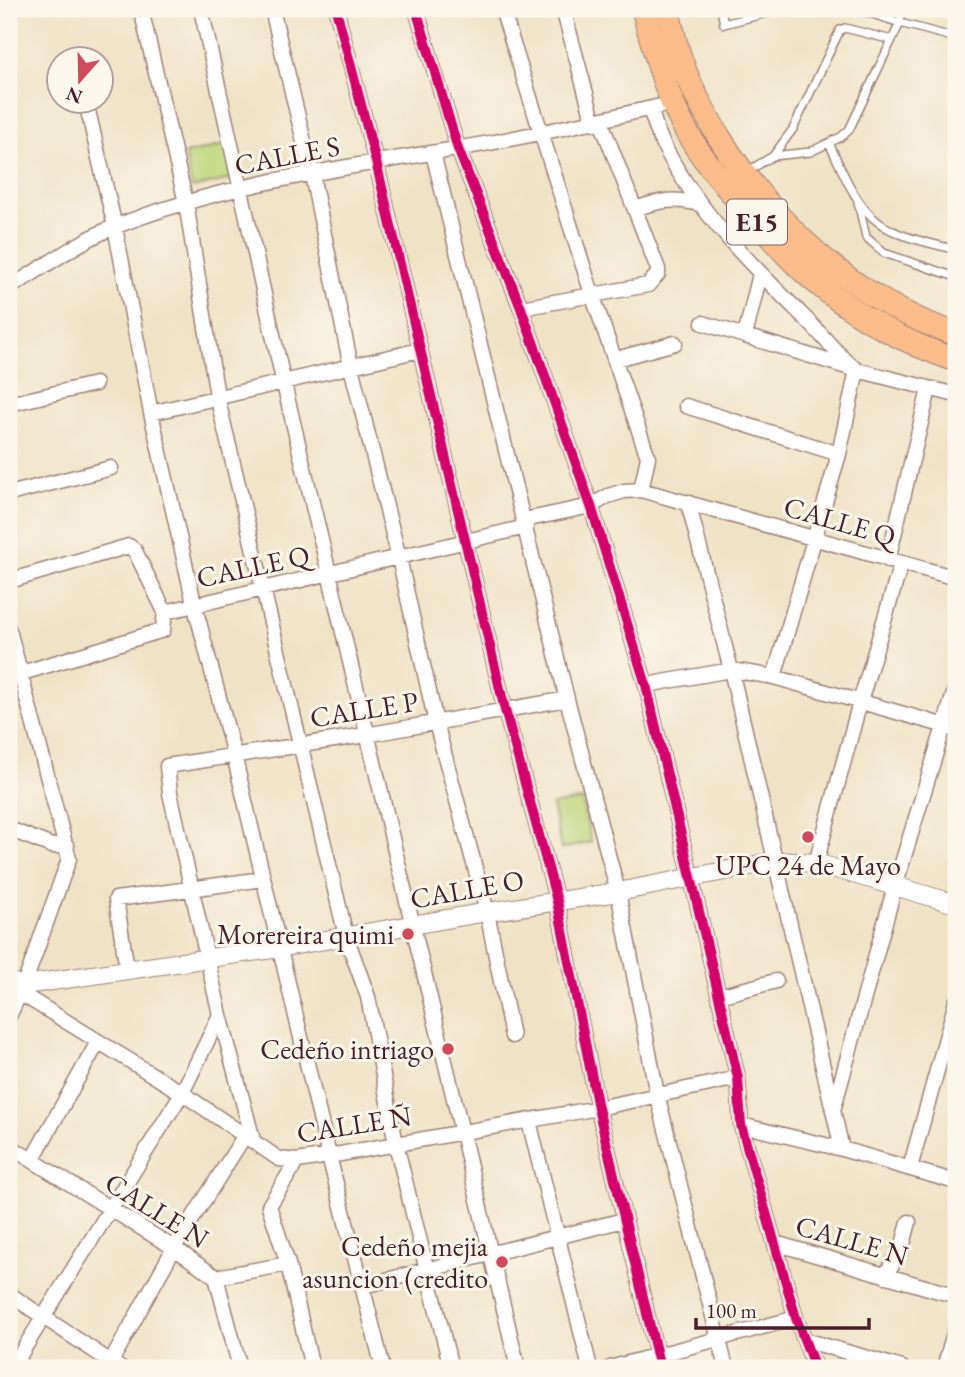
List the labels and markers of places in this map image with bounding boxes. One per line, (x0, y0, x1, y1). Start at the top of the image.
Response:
marker: UPC 24 de Mayo (800, 829, 816, 845)
place label: UPC 24 de Mayo (715, 847, 901, 883)
place label: Morereira quimi (217, 916, 394, 952)
marker: Morereira quimi (400, 926, 416, 942)
place label: Cedeño intriago (260, 1031, 434, 1067)
marker: Cedeño intriago (440, 1041, 456, 1057)
place label: Cedeño mejia asuncion (credito (302, 1228, 489, 1296)
marker: Cedeño mejia asuncion (credito (494, 1254, 510, 1270)

